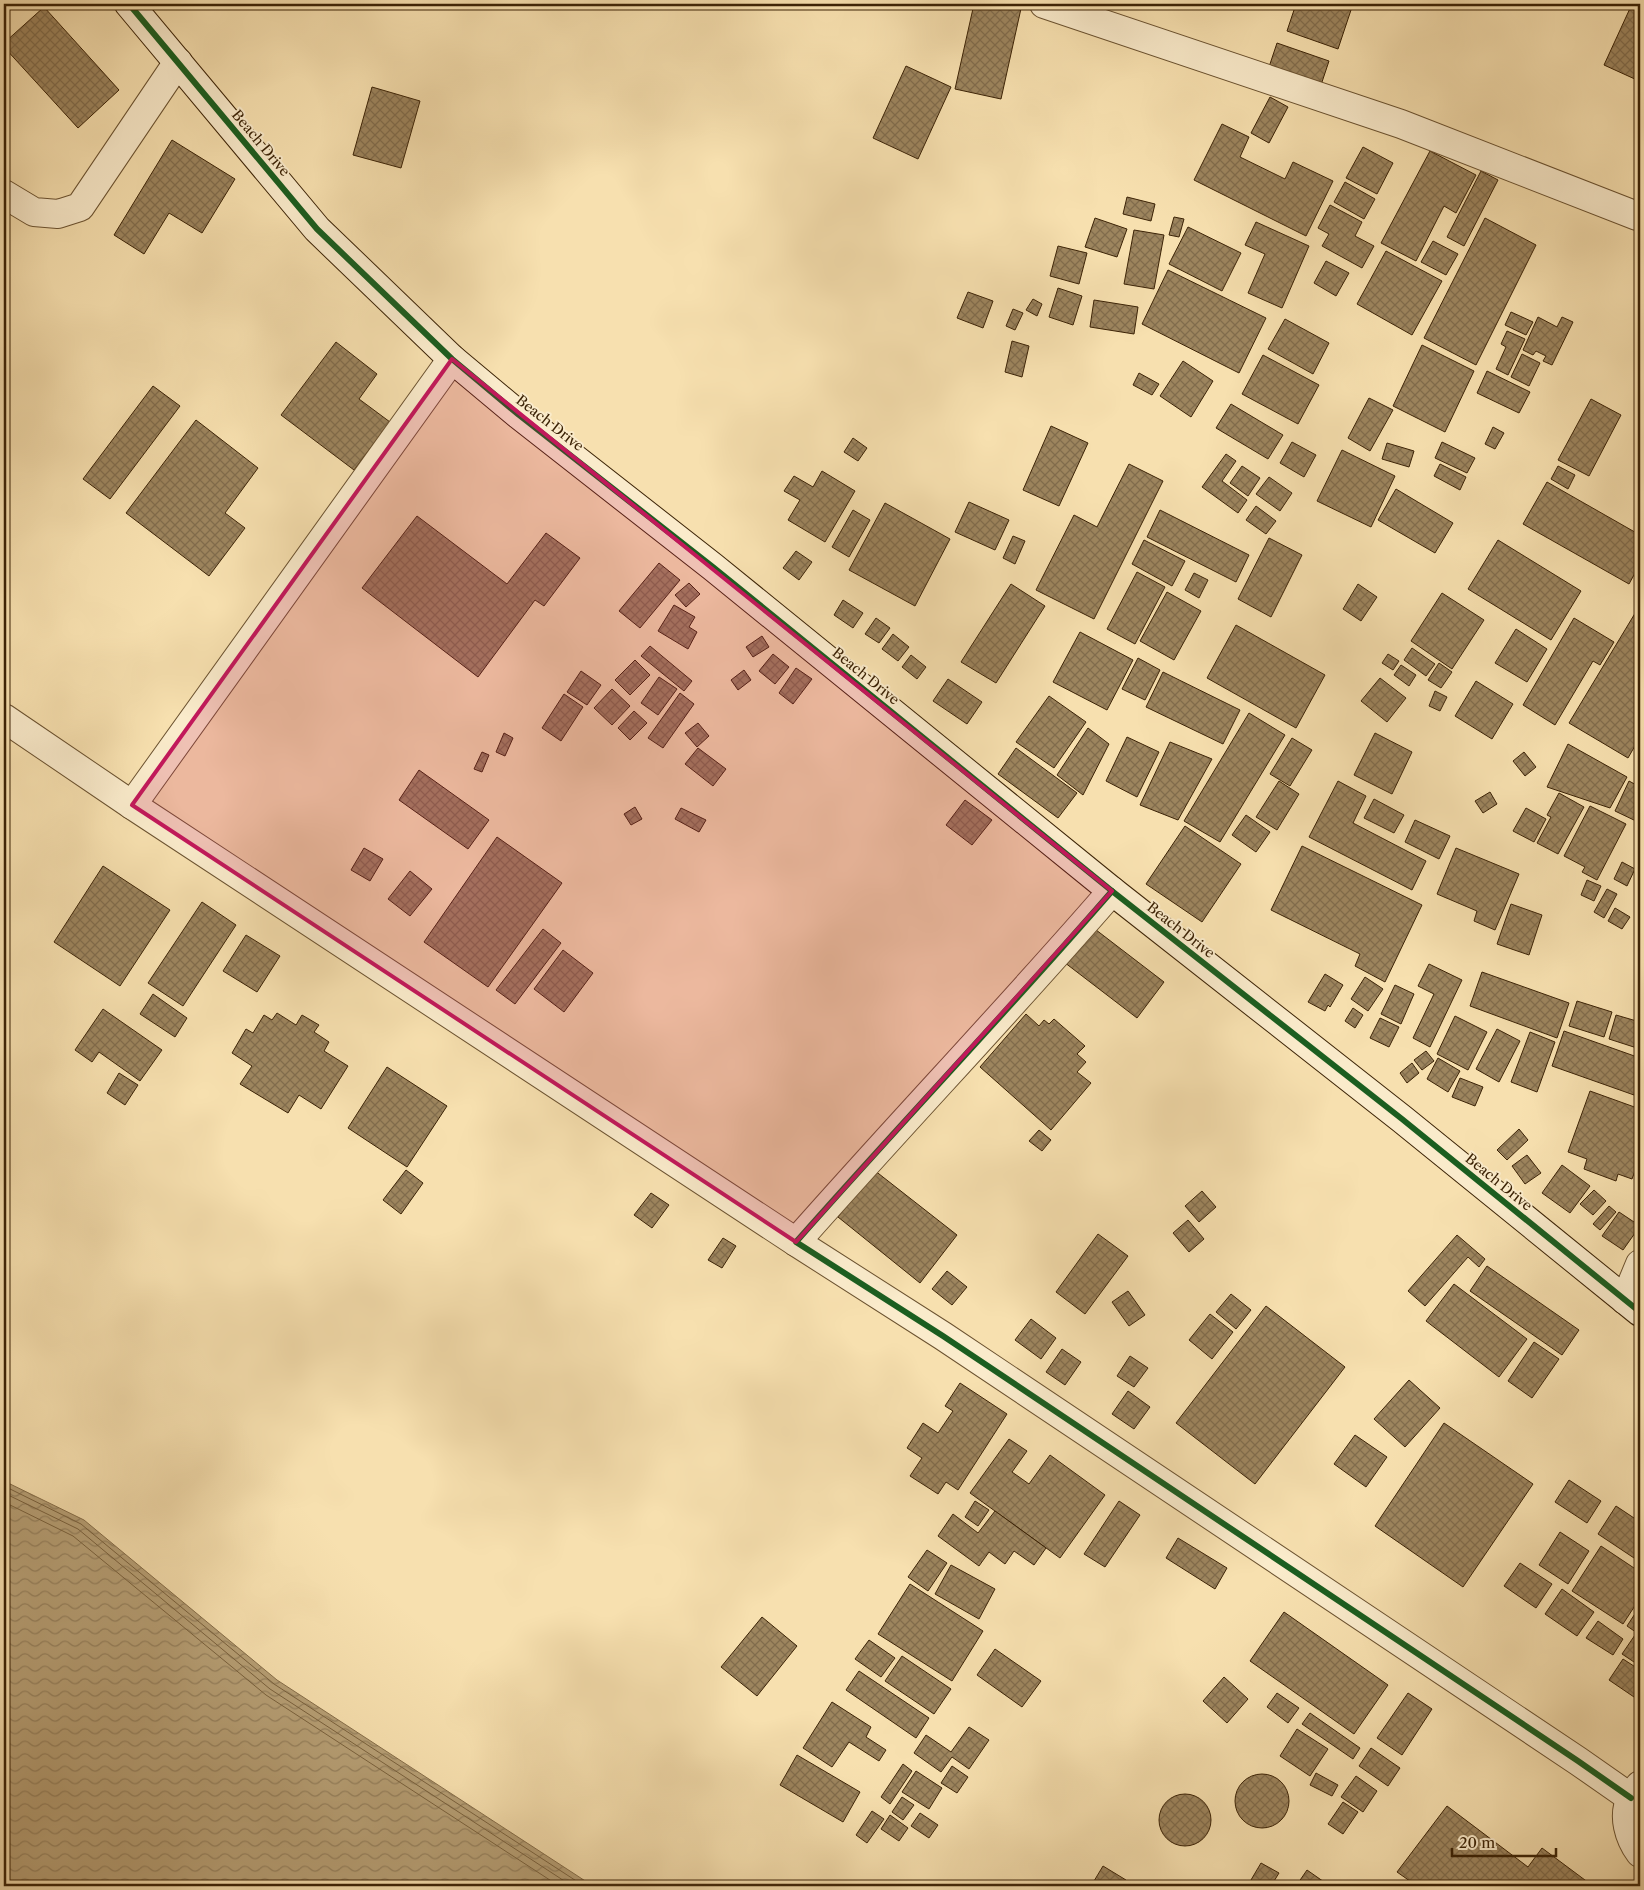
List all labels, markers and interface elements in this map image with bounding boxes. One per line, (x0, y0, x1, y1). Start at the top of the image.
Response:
street label: Beach Drive (228, 106, 294, 180)
street label: Beach Drive (512, 391, 588, 455)
street label: Beach Drive (829, 643, 903, 709)
street label: Beach Drive (1143, 898, 1219, 962)
street label: Beach Drive (1462, 1149, 1536, 1215)
scale bar (1452, 1825, 1555, 1857)
text: 20 m (1459, 1833, 1495, 1852)

